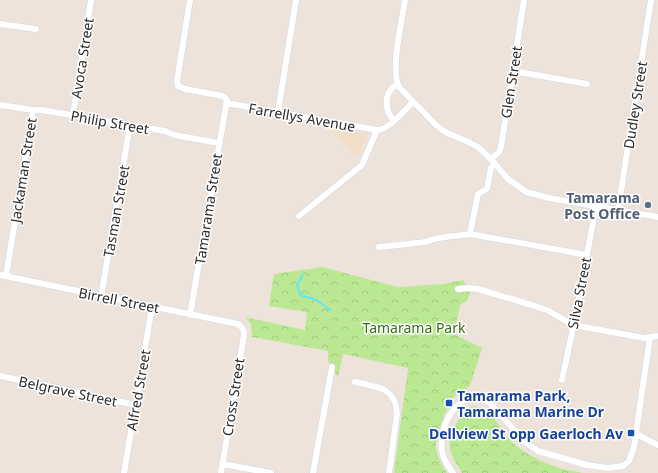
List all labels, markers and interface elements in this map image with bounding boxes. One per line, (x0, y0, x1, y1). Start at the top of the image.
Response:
street label: Avoca Street (66, 16, 98, 100)
street label: Glen Street (496, 44, 526, 120)
street label: Dudley Street (619, 60, 651, 150)
street label: Farrellys Avenue (247, 98, 357, 136)
street label: Philip Street (69, 106, 151, 138)
street label: Jackaman Street (5, 116, 41, 226)
street label: Tamarama Street (190, 152, 226, 266)
street label: Tasman Street (99, 163, 133, 259)
place label: Tamarama Post Office (564, 188, 640, 223)
marker: Tamarama Post Office (643, 200, 653, 210)
street label: Silva Street (563, 256, 595, 330)
street label: Birrell Street (77, 283, 161, 317)
park label: Tamarama Park (363, 318, 466, 337)
street label: Alfred Street (122, 348, 154, 432)
street label: Cross Street (217, 357, 249, 437)
street label: Belgrave Street (17, 371, 119, 411)
place label: Tamarama Park, Tamarama Marine Dr (457, 386, 605, 421)
marker: Tamarama Park, Tamarama Marine Dr (444, 398, 454, 408)
place label: Dellview St opp Gaerloch Av (429, 424, 623, 443)
marker: Dellview St opp Gaerloch Av (626, 428, 636, 438)

